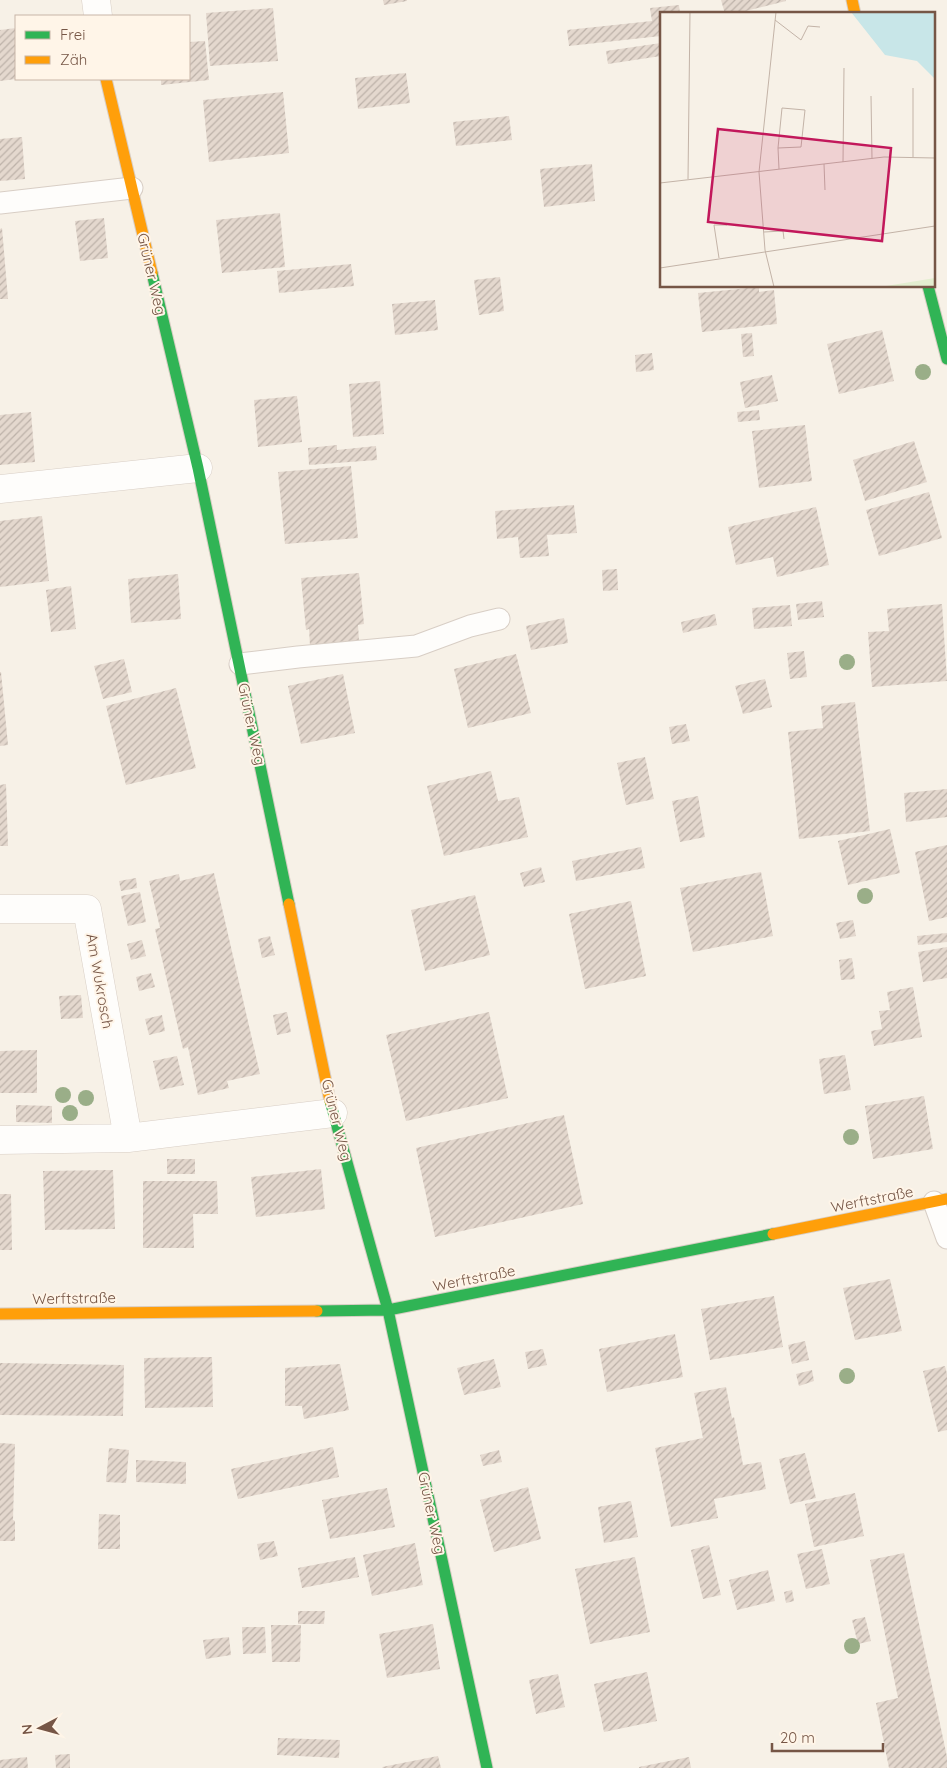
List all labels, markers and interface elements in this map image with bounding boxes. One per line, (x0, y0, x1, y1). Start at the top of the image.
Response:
inset map (660, 12, 934, 288)
legend (15, 15, 190, 80)
text: Frei (60, 25, 86, 44)
text: Zäh (60, 50, 87, 69)
street label: Grüner Weg (133, 231, 171, 317)
street label: Grüner Weg (234, 681, 270, 767)
street label: Am Wukrosch (82, 932, 118, 1030)
street label: Grüner Weg (318, 1077, 356, 1163)
street label: Werftstraße (829, 1182, 915, 1216)
street label: Werftstraße (431, 1261, 517, 1295)
street label: Werftstraße (32, 1288, 116, 1308)
street label: Grüner Weg (414, 1470, 450, 1556)
north arrow (15, 1703, 65, 1753)
scale bar (772, 1720, 883, 1752)
text: N (18, 1723, 37, 1735)
text: 20 m (780, 1728, 815, 1747)

